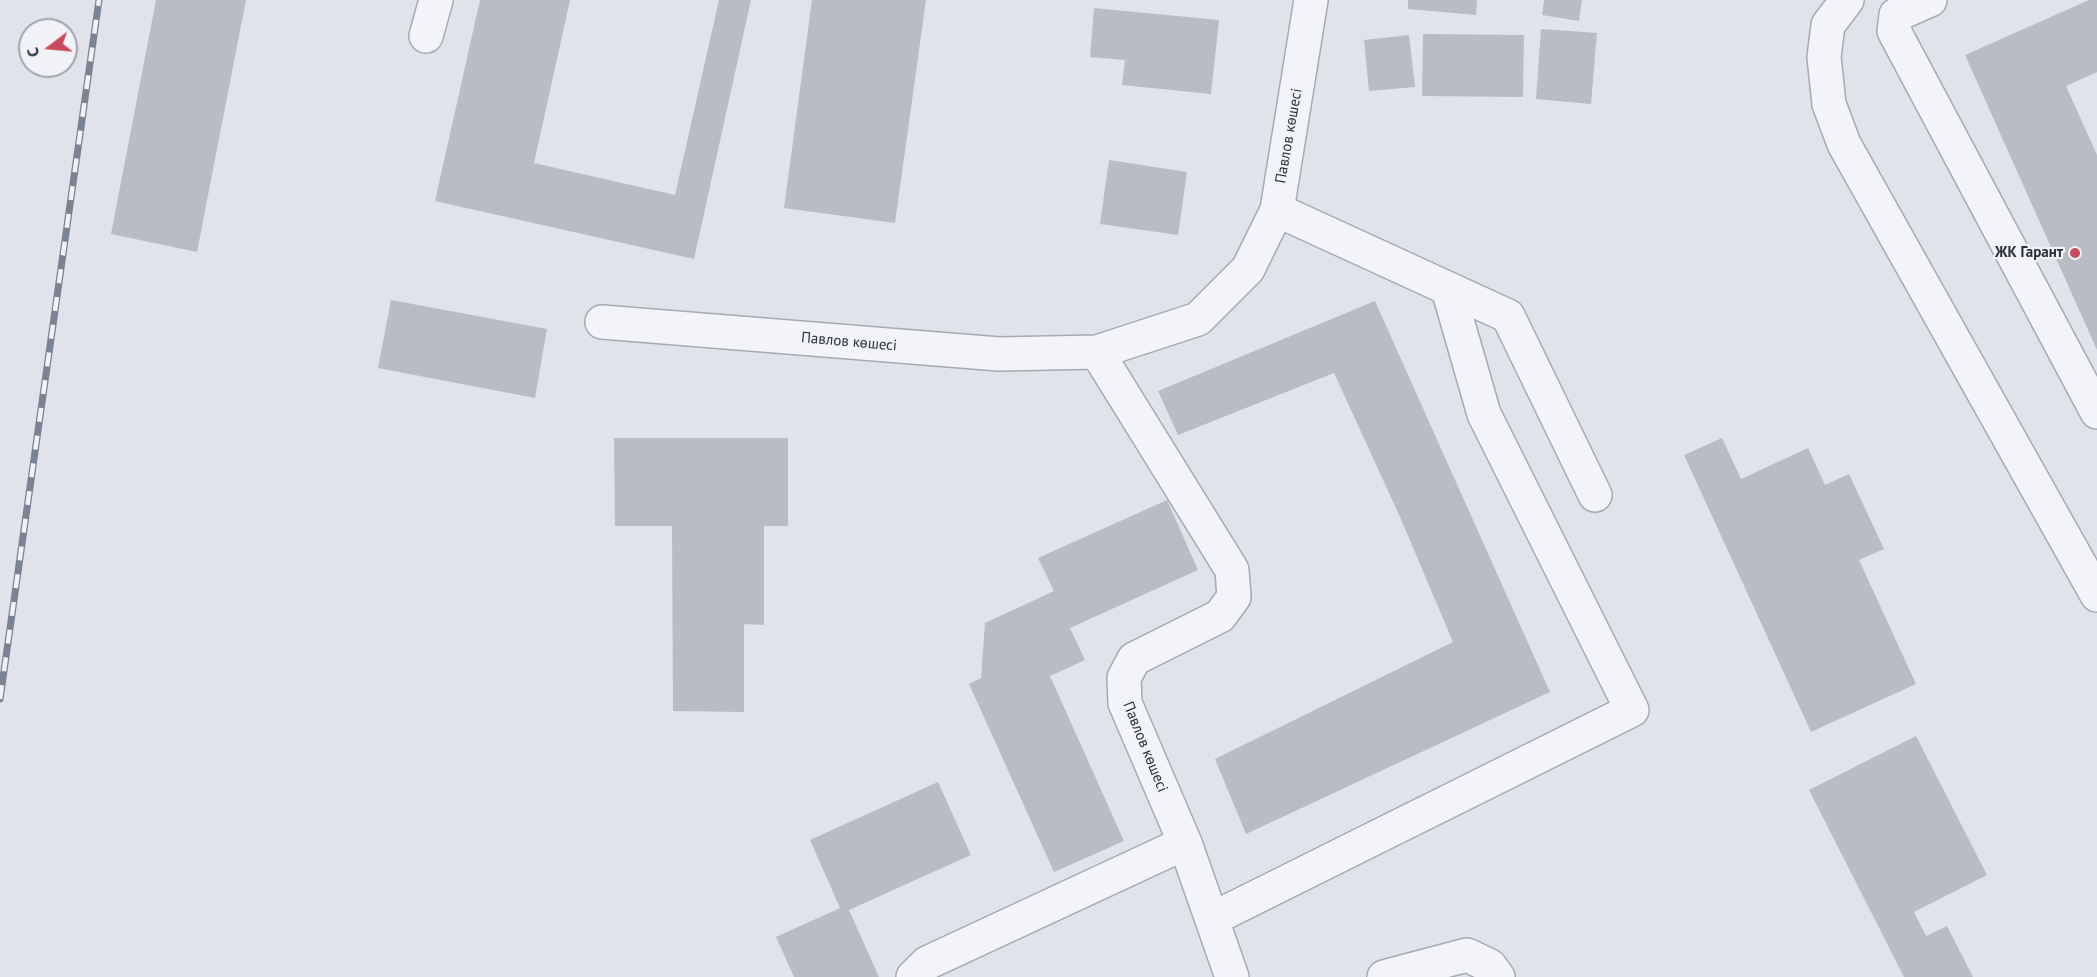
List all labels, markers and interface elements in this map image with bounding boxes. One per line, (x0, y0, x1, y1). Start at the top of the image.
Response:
north arrow (18, 18, 78, 78)
text: С (22, 45, 43, 59)
street label: Павлов көшесі (1272, 87, 1306, 185)
place label: ЖК Гарант (1995, 244, 2063, 262)
marker: ЖК Гарант (2068, 246, 2082, 260)
street label: Павлов көшесі (800, 329, 898, 355)
street label: Павлов көшесі (1119, 699, 1171, 795)

